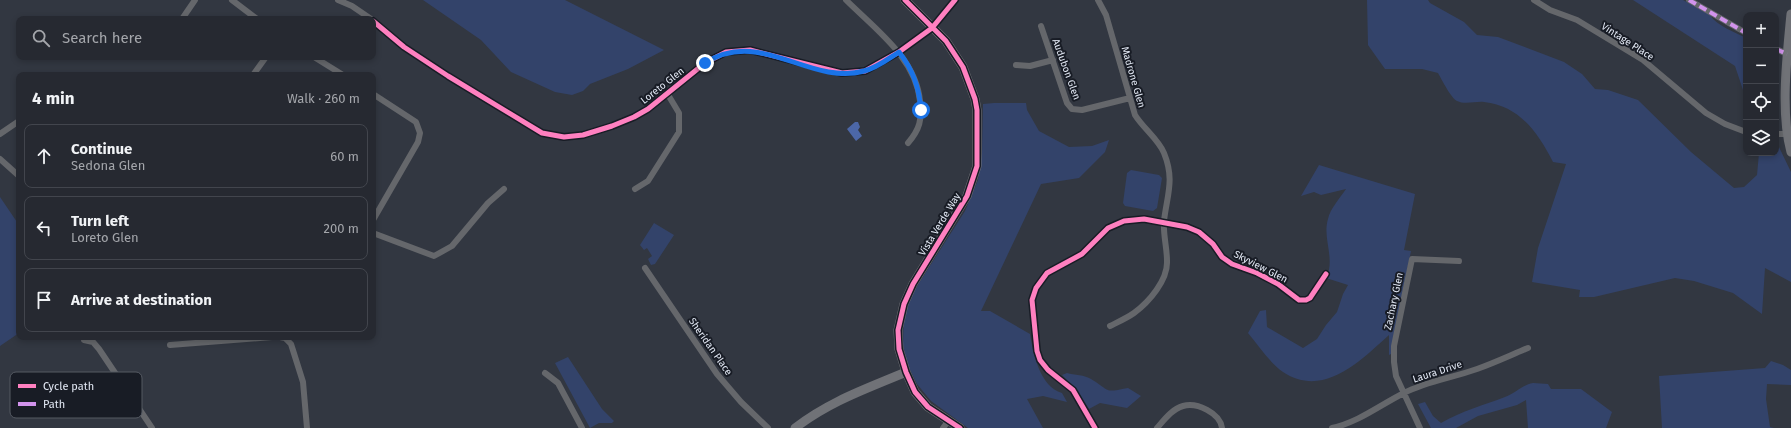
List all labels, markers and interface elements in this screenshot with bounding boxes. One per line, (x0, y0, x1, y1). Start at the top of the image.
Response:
map controls (1743, 12, 1779, 156)
button: + (1743, 12, 1779, 48)
search box (16, 16, 376, 60)
street label: Vintage Place (1599, 20, 1656, 63)
icon: search (30, 27, 52, 49)
text: Search here (62, 29, 142, 47)
street label: Audubon Glen (1049, 37, 1083, 102)
street label: Madrone Glen (1119, 45, 1147, 109)
button: − (1743, 48, 1779, 84)
route end (696, 54, 714, 72)
street label: Loreto Glen (638, 65, 687, 107)
button: locate (1743, 84, 1779, 120)
text: 4 min (32, 88, 75, 109)
text: Walk · 260 m (287, 91, 360, 106)
route start (912, 101, 930, 119)
button: layers (1743, 120, 1779, 156)
text: Continue (71, 140, 132, 158)
icon: ahead (33, 145, 55, 167)
text: 60 m (330, 149, 359, 164)
text: Sedona Glen (71, 158, 145, 173)
street label: Vista Verde Way (916, 191, 963, 258)
text: Turn left (71, 212, 129, 230)
icon: left (33, 217, 55, 239)
text: 200 m (323, 221, 359, 236)
text: Loreto Glen (71, 230, 139, 245)
street label: Skyview Glen (1232, 248, 1290, 286)
street label: Zachary Glen (1382, 271, 1406, 331)
icon: arrive (33, 289, 55, 311)
text: Arrive at destination (71, 291, 212, 309)
street label: Sheridan Place (686, 316, 734, 378)
street label: Laura Drive (1411, 358, 1464, 386)
legend (10, 372, 142, 418)
text: Cycle path (43, 380, 94, 393)
text: Path (43, 398, 65, 411)

